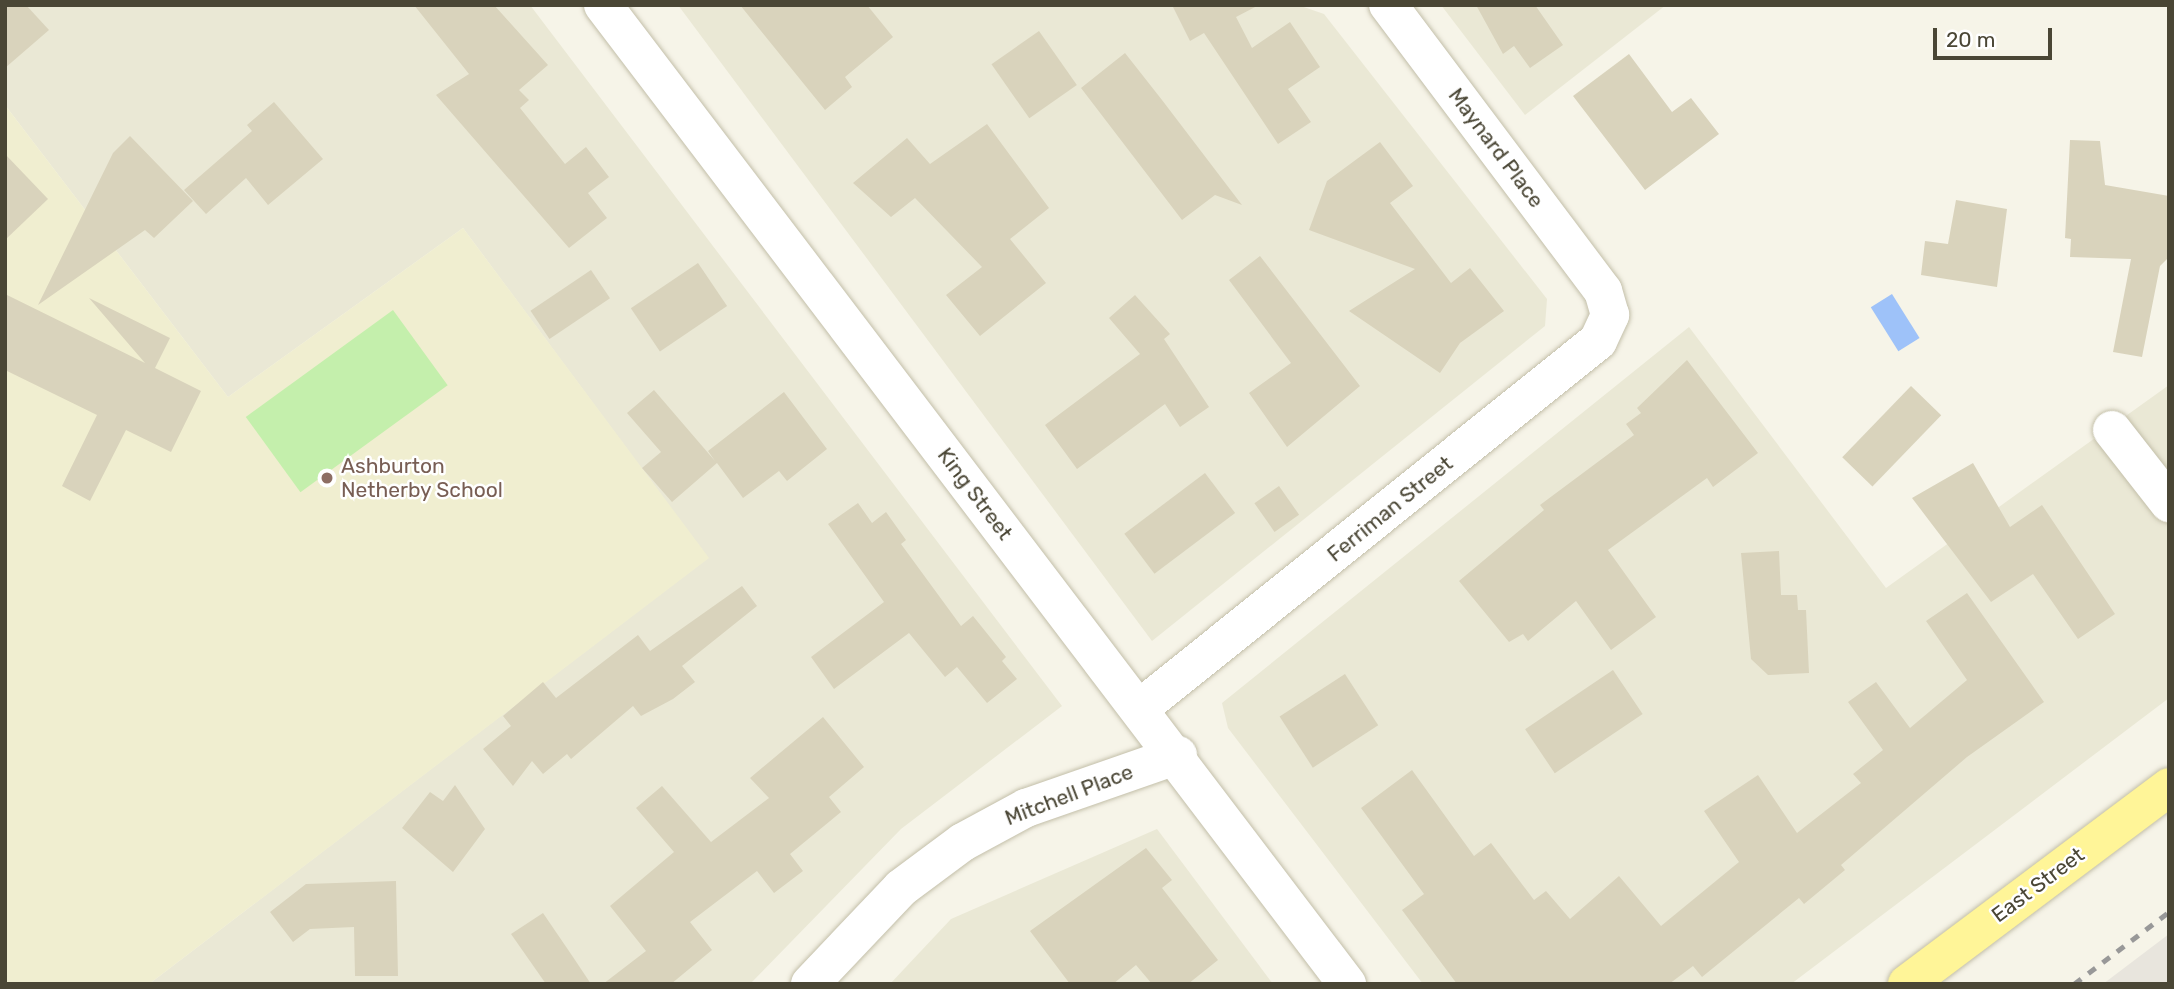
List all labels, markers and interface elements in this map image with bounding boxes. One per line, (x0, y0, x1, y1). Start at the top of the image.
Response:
scale bar (1936, 14, 2055, 58)
text: 20 m (1946, 27, 1995, 52)
street label: Maynard Place (1443, 83, 1549, 213)
street label: King Street (932, 443, 1018, 545)
street label: Ferriman Street (1322, 451, 1458, 567)
place label: Ashburton Netherby School (341, 453, 503, 503)
marker: Ashburton Netherby School (319, 470, 335, 486)
street label: Mitchell Place (1001, 759, 1137, 831)
street label: East Street (1987, 842, 2089, 928)

